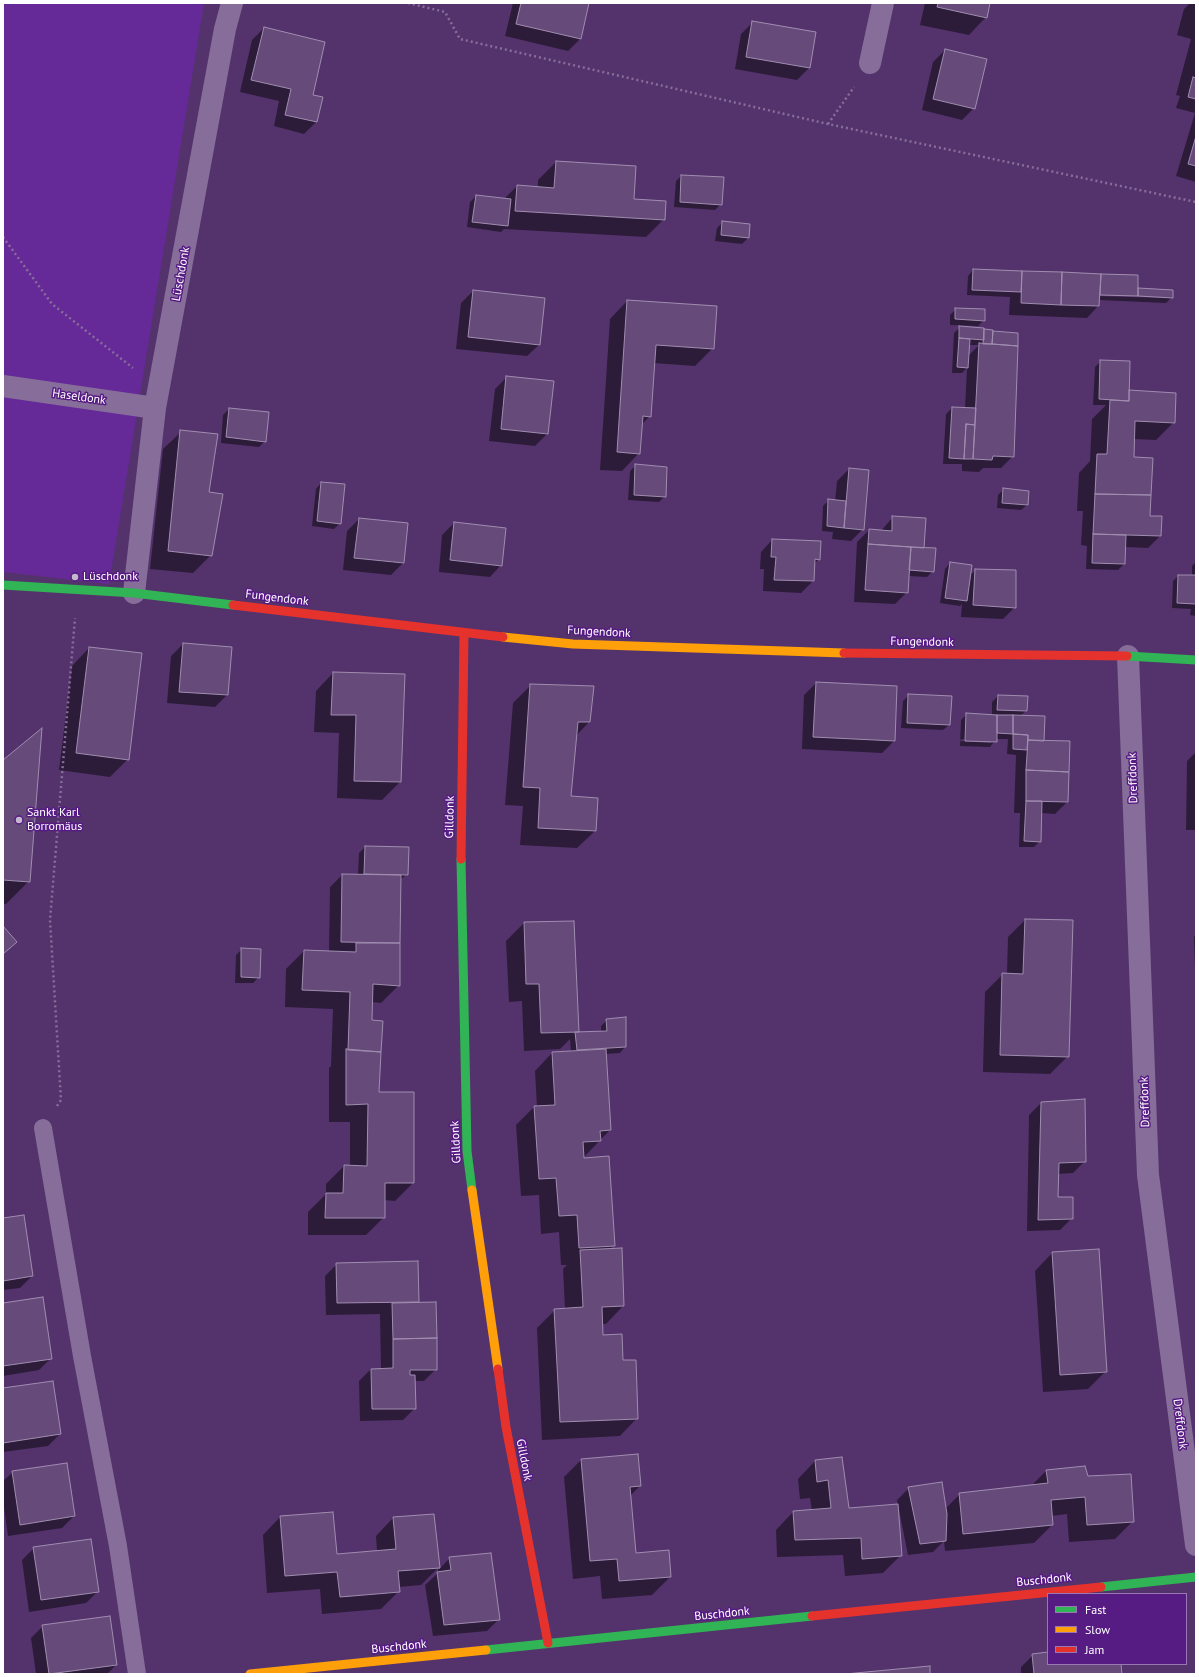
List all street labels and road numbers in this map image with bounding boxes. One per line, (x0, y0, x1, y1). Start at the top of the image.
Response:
street label: Lüschdonk (169, 246, 193, 302)
street label: Haseldonk (51, 386, 107, 408)
street label: Fungendonk (245, 587, 309, 609)
street label: Fungendonk (567, 623, 631, 641)
street label: Fungendonk (890, 634, 954, 650)
street label: Dreffdonk (1125, 752, 1141, 804)
street label: Gilldonk (442, 795, 458, 839)
street label: Dreffdonk (1137, 1076, 1153, 1128)
street label: Gilldonk (448, 1120, 464, 1164)
street label: Dreffdonk (1170, 1398, 1190, 1450)
street label: Gilldonk (513, 1438, 535, 1482)
street label: Buschdonk (1016, 1570, 1072, 1590)
street label: Buschdonk (694, 1604, 750, 1624)
street label: Buschdonk (371, 1637, 427, 1657)

